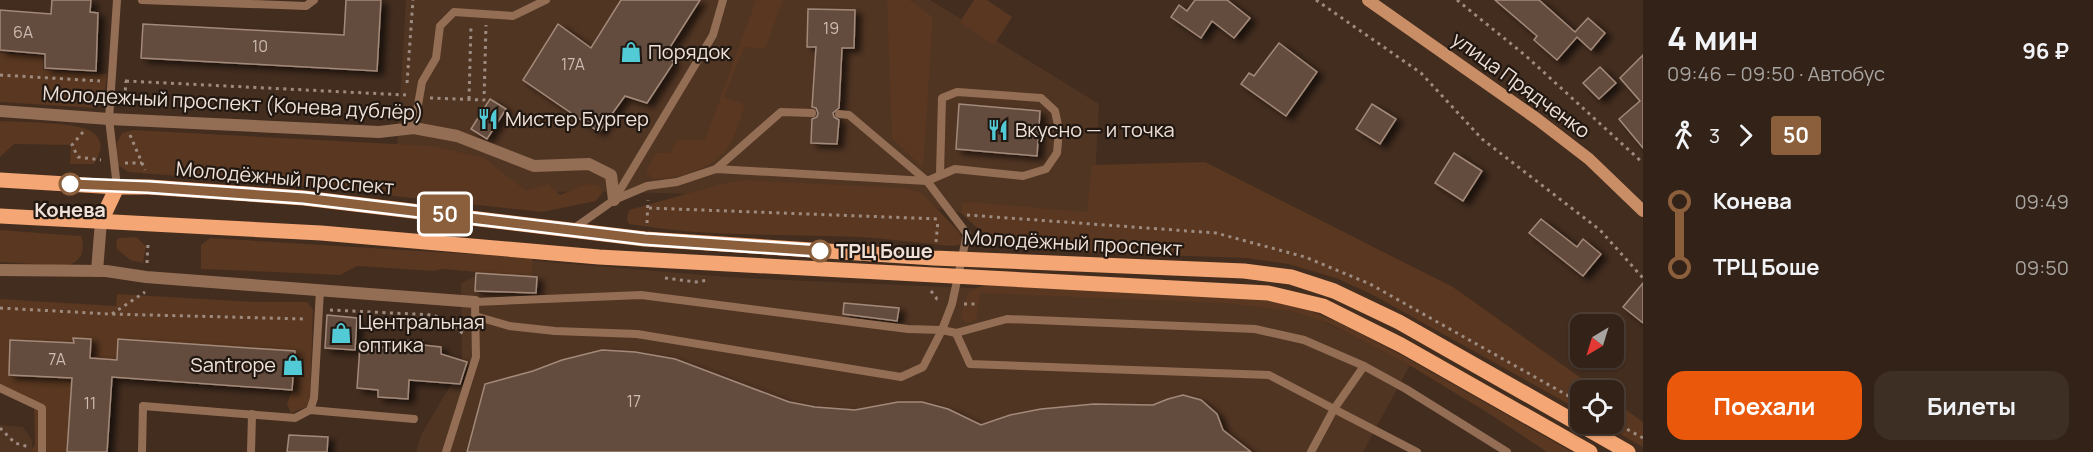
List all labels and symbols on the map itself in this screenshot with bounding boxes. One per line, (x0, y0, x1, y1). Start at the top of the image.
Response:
house number: 19 (823, 17, 839, 39)
house number: 6А (13, 21, 33, 43)
street label: улица Прядченко (1447, 25, 1596, 144)
house number: 10 (252, 35, 268, 57)
place label: Порядок (648, 38, 731, 65)
shop icon: Порядок (619, 40, 643, 64)
house number: 17А (561, 53, 585, 75)
street label: Молодежный проспект (Конева дублёр) (42, 79, 424, 126)
place label: Мистер Бургер (505, 105, 649, 132)
restaurant icon: Мистер Бургер (476, 107, 500, 131)
place label: Вкусно — и точка (1015, 116, 1175, 143)
restaurant icon: Вкусно — и точка (986, 118, 1010, 142)
street label: Молодёжный проспект (175, 155, 395, 200)
marker: Конева (59, 173, 81, 195)
line badge: 50 (418, 194, 472, 234)
place label: Конева (34, 196, 106, 223)
street label: Молодёжный проспект (963, 223, 1183, 262)
place label: ТРЦ Боше (836, 237, 933, 264)
marker: ТРЦ Боше (809, 240, 831, 262)
place label: Центральная оптика (358, 308, 485, 358)
north arrow (1570, 314, 1624, 368)
shop icon: Центральная оптика (329, 321, 353, 345)
house number: 7А (48, 348, 66, 370)
place label: Santrope (190, 351, 276, 378)
shop icon: Santrope (281, 353, 305, 377)
house number: 17 (627, 390, 641, 412)
house number: 11 (84, 392, 96, 414)

